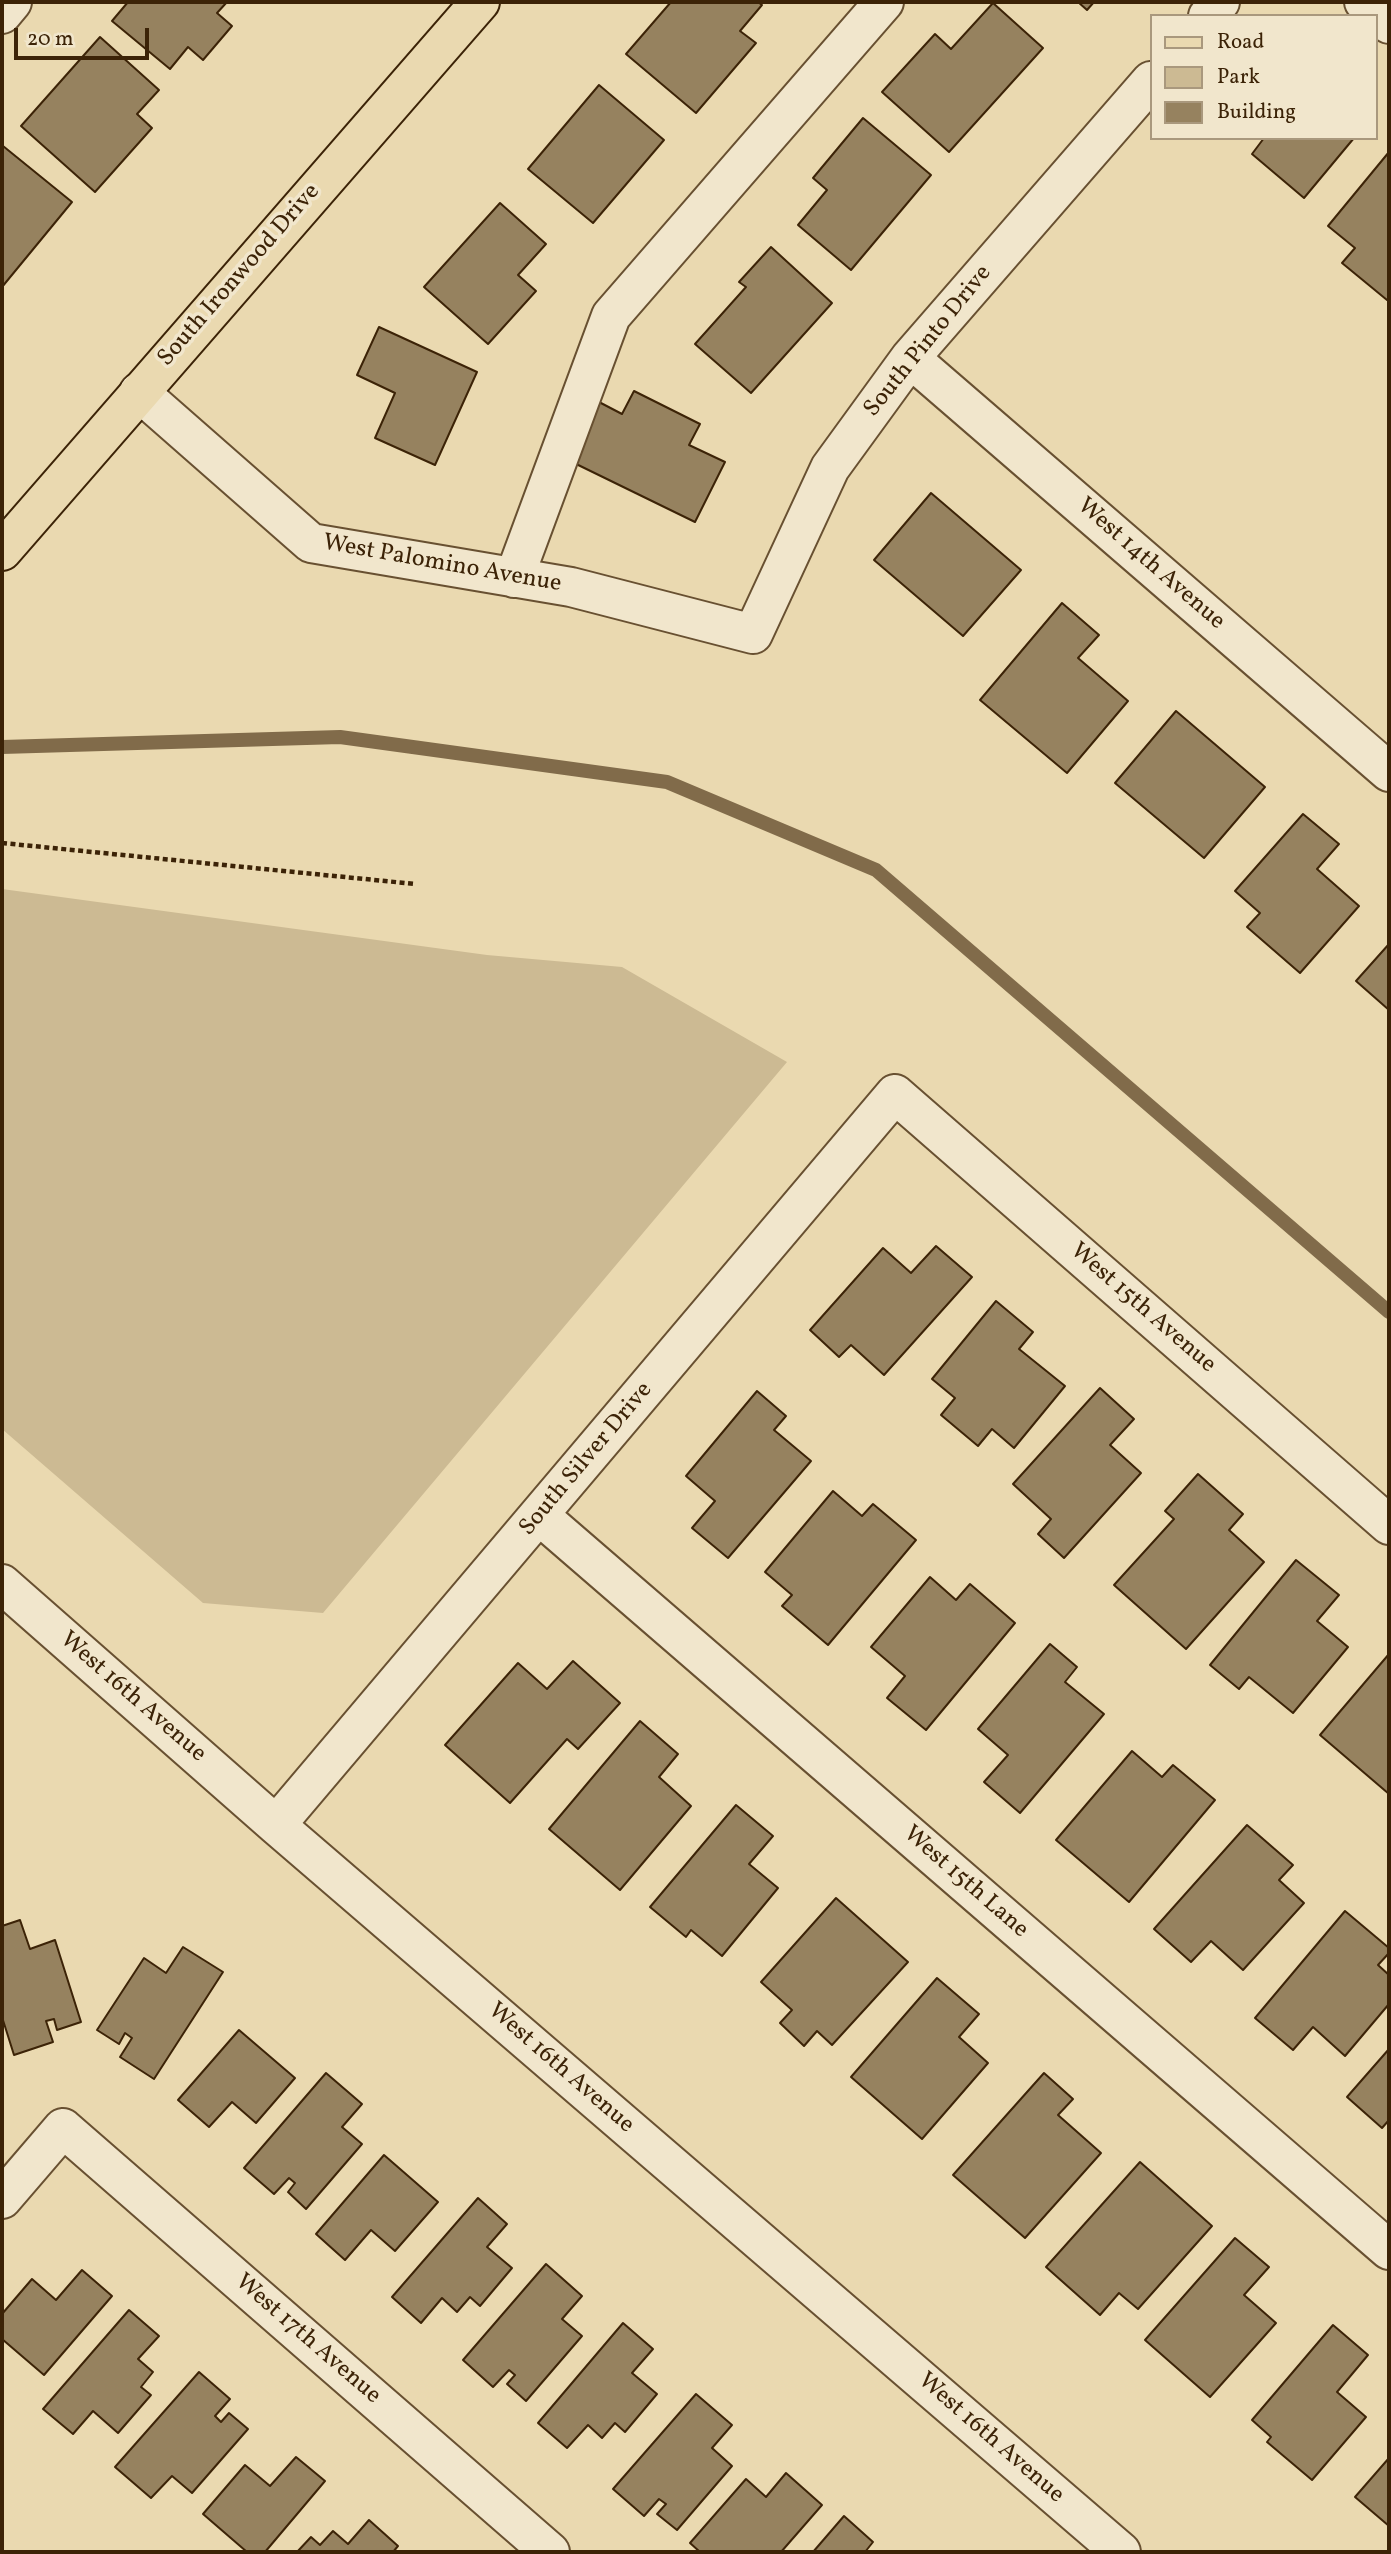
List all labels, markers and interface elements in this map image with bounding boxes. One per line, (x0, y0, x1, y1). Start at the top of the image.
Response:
scale bar (18, 14, 152, 58)
legend (1150, 14, 1377, 140)
text: 20 m (27, 25, 73, 54)
text: Road (1217, 28, 1264, 57)
text: Park (1217, 63, 1260, 92)
text: Building (1217, 98, 1296, 127)
street label: South Ironwood Drive (153, 179, 327, 373)
street label: South Pinto Drive (859, 260, 999, 424)
street label: West 14th Avenue (1070, 493, 1230, 637)
street label: West Palomino Avenue (320, 530, 564, 600)
street label: West 15th Avenue (1063, 1238, 1221, 1380)
street label: South Silver Drive (514, 1377, 660, 1543)
street label: West 16th Avenue (53, 1627, 211, 1769)
street label: West 15th Lane (896, 1821, 1034, 1945)
street label: West 16th Avenue (481, 1998, 639, 2140)
street label: West 17th Avenue (228, 2269, 386, 2411)
street label: West 16th Avenue (911, 2368, 1069, 2510)

